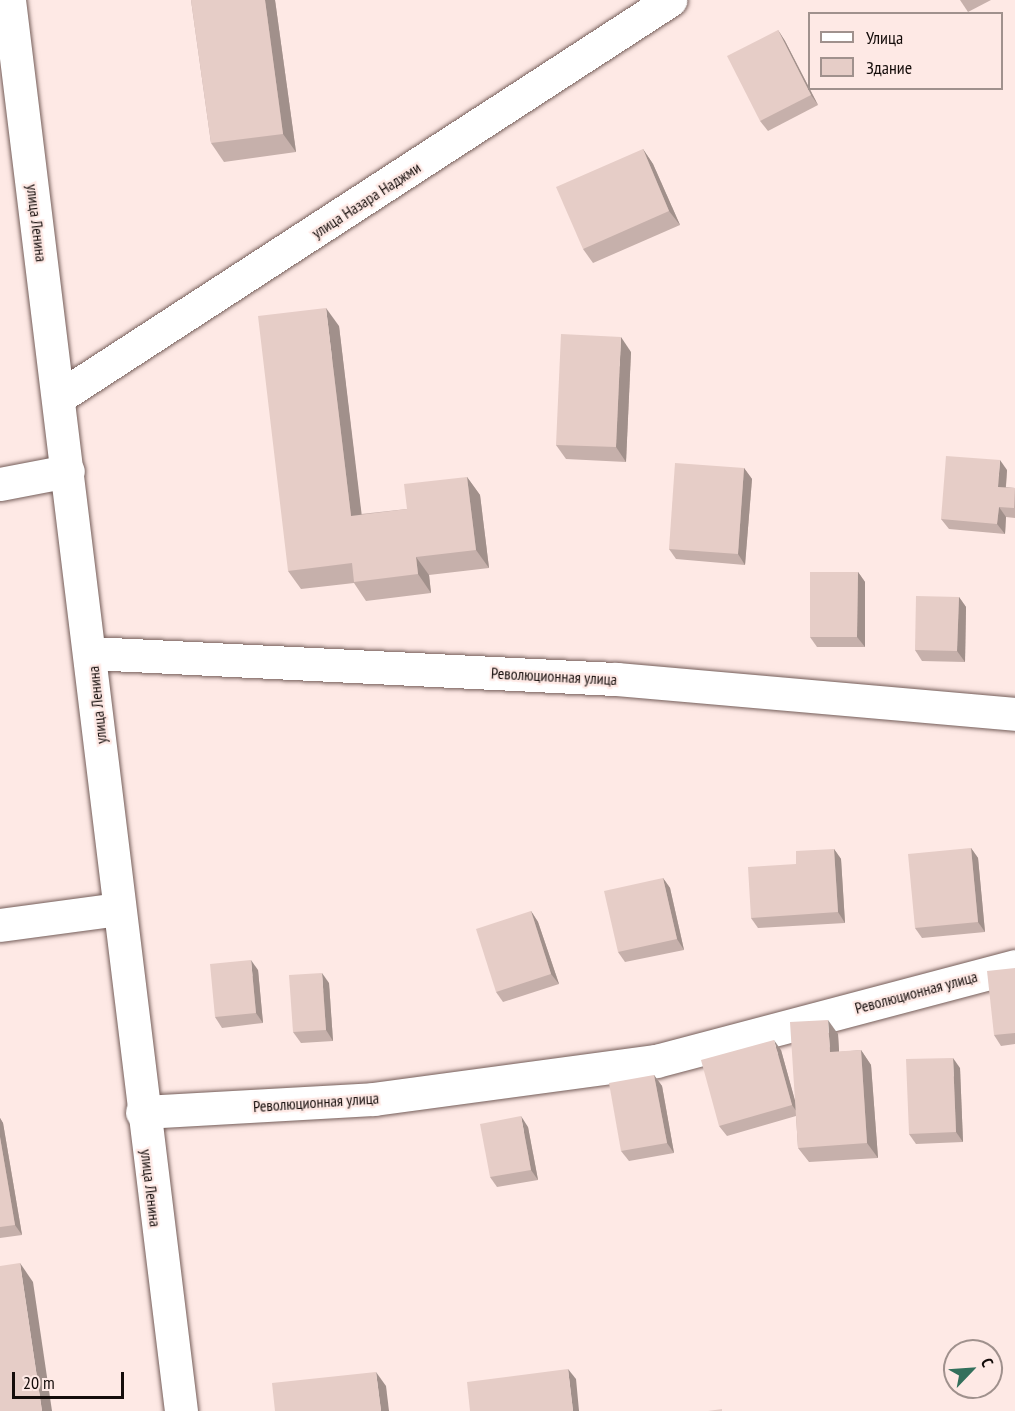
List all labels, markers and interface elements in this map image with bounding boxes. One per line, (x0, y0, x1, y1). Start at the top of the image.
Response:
legend (808, 12, 1003, 90)
text: Улица (866, 26, 903, 49)
text: Здание (866, 56, 912, 79)
street label: улица Назара Наджми (308, 158, 424, 242)
street label: улица Ленина (23, 183, 51, 263)
street label: Революционная улица (490, 663, 618, 689)
street label: улица Ленина (83, 665, 111, 745)
street label: Революционная улица (853, 966, 979, 1018)
street label: Революционная улица (252, 1088, 380, 1116)
street label: улица Ленина (137, 1148, 165, 1228)
north arrow (943, 1339, 1003, 1399)
text: С (977, 1355, 998, 1370)
scale bar (15, 1360, 128, 1398)
text: 20 m (23, 1371, 55, 1394)

